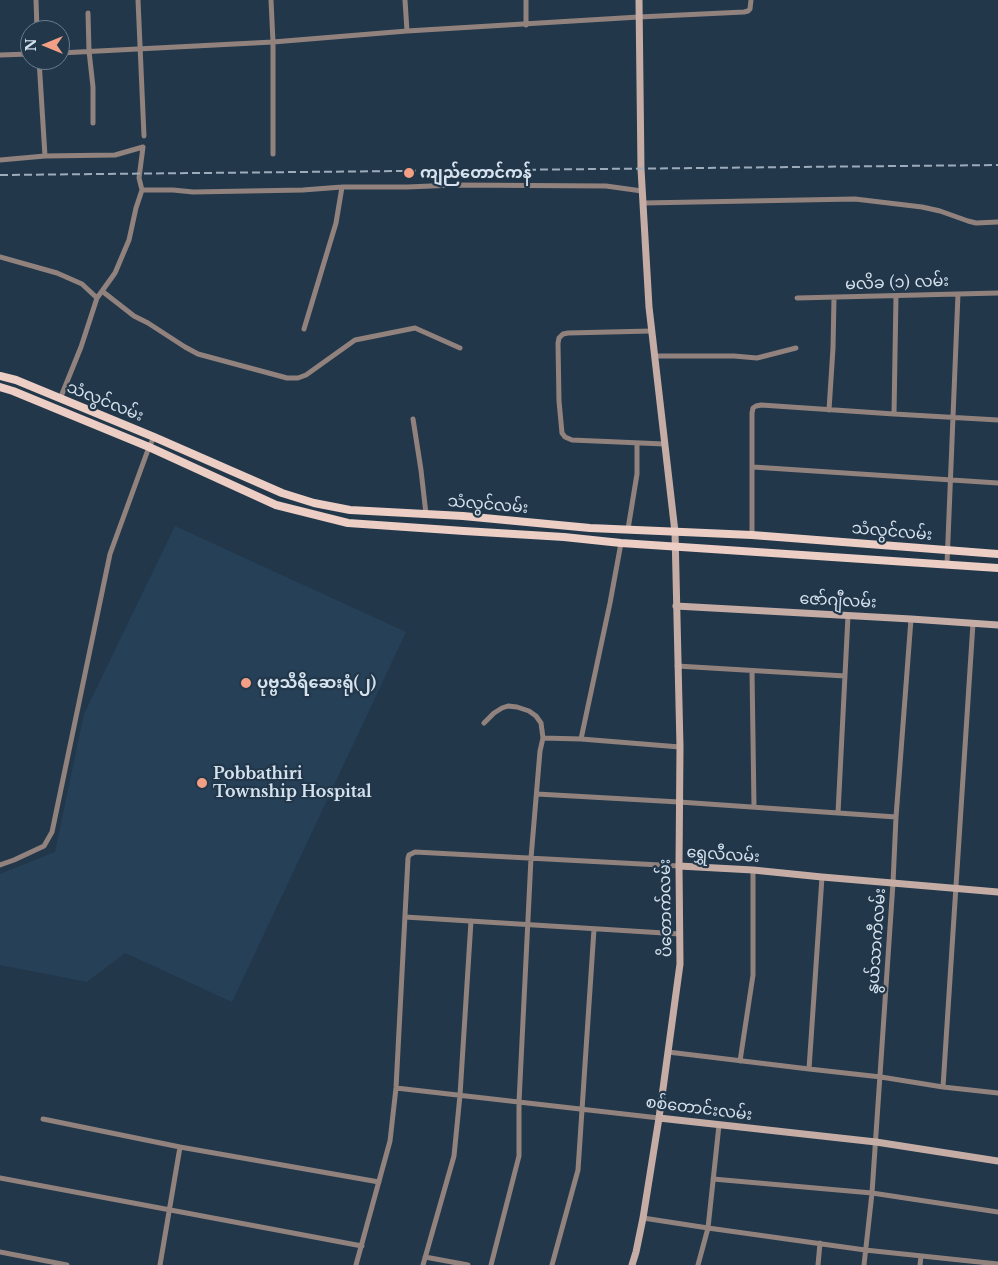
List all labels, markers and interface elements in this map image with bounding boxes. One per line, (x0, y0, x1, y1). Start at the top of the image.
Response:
north arrow (20, 20, 70, 70)
text: N (22, 38, 40, 52)
place label: ကျည်တောင်ကန် (420, 163, 532, 183)
marker: ကျည်တောင်ကန် (402, 166, 416, 180)
street label: မလိခ (၁) လမ်း (845, 272, 949, 294)
street label: သံလွင်လမ်း (64, 378, 146, 426)
street label: သံလွင်လမ်း (447, 492, 529, 518)
street label: သံလွင်လမ်း (851, 519, 933, 545)
street label: ဇော်ဂျီလမ်း (799, 589, 877, 613)
place label: ပုဗ္ဗသီရိဆေးရုံ(၂) (257, 673, 376, 693)
marker: ပုဗ္ဗသီရိဆေးရုံ(၂) (239, 676, 253, 690)
place label: Pobbathiri Township Hospital (213, 764, 372, 802)
marker: Pobbathiri Township Hospital (195, 776, 209, 790)
street label: ရွှေလီလမ်း (686, 843, 760, 867)
street label: ပိတောက်လမ်း (656, 859, 676, 957)
street label: နွယ်သာကီလမ်း (864, 888, 890, 994)
street label: စစ်တောင်းလမ်း (645, 1093, 753, 1125)

